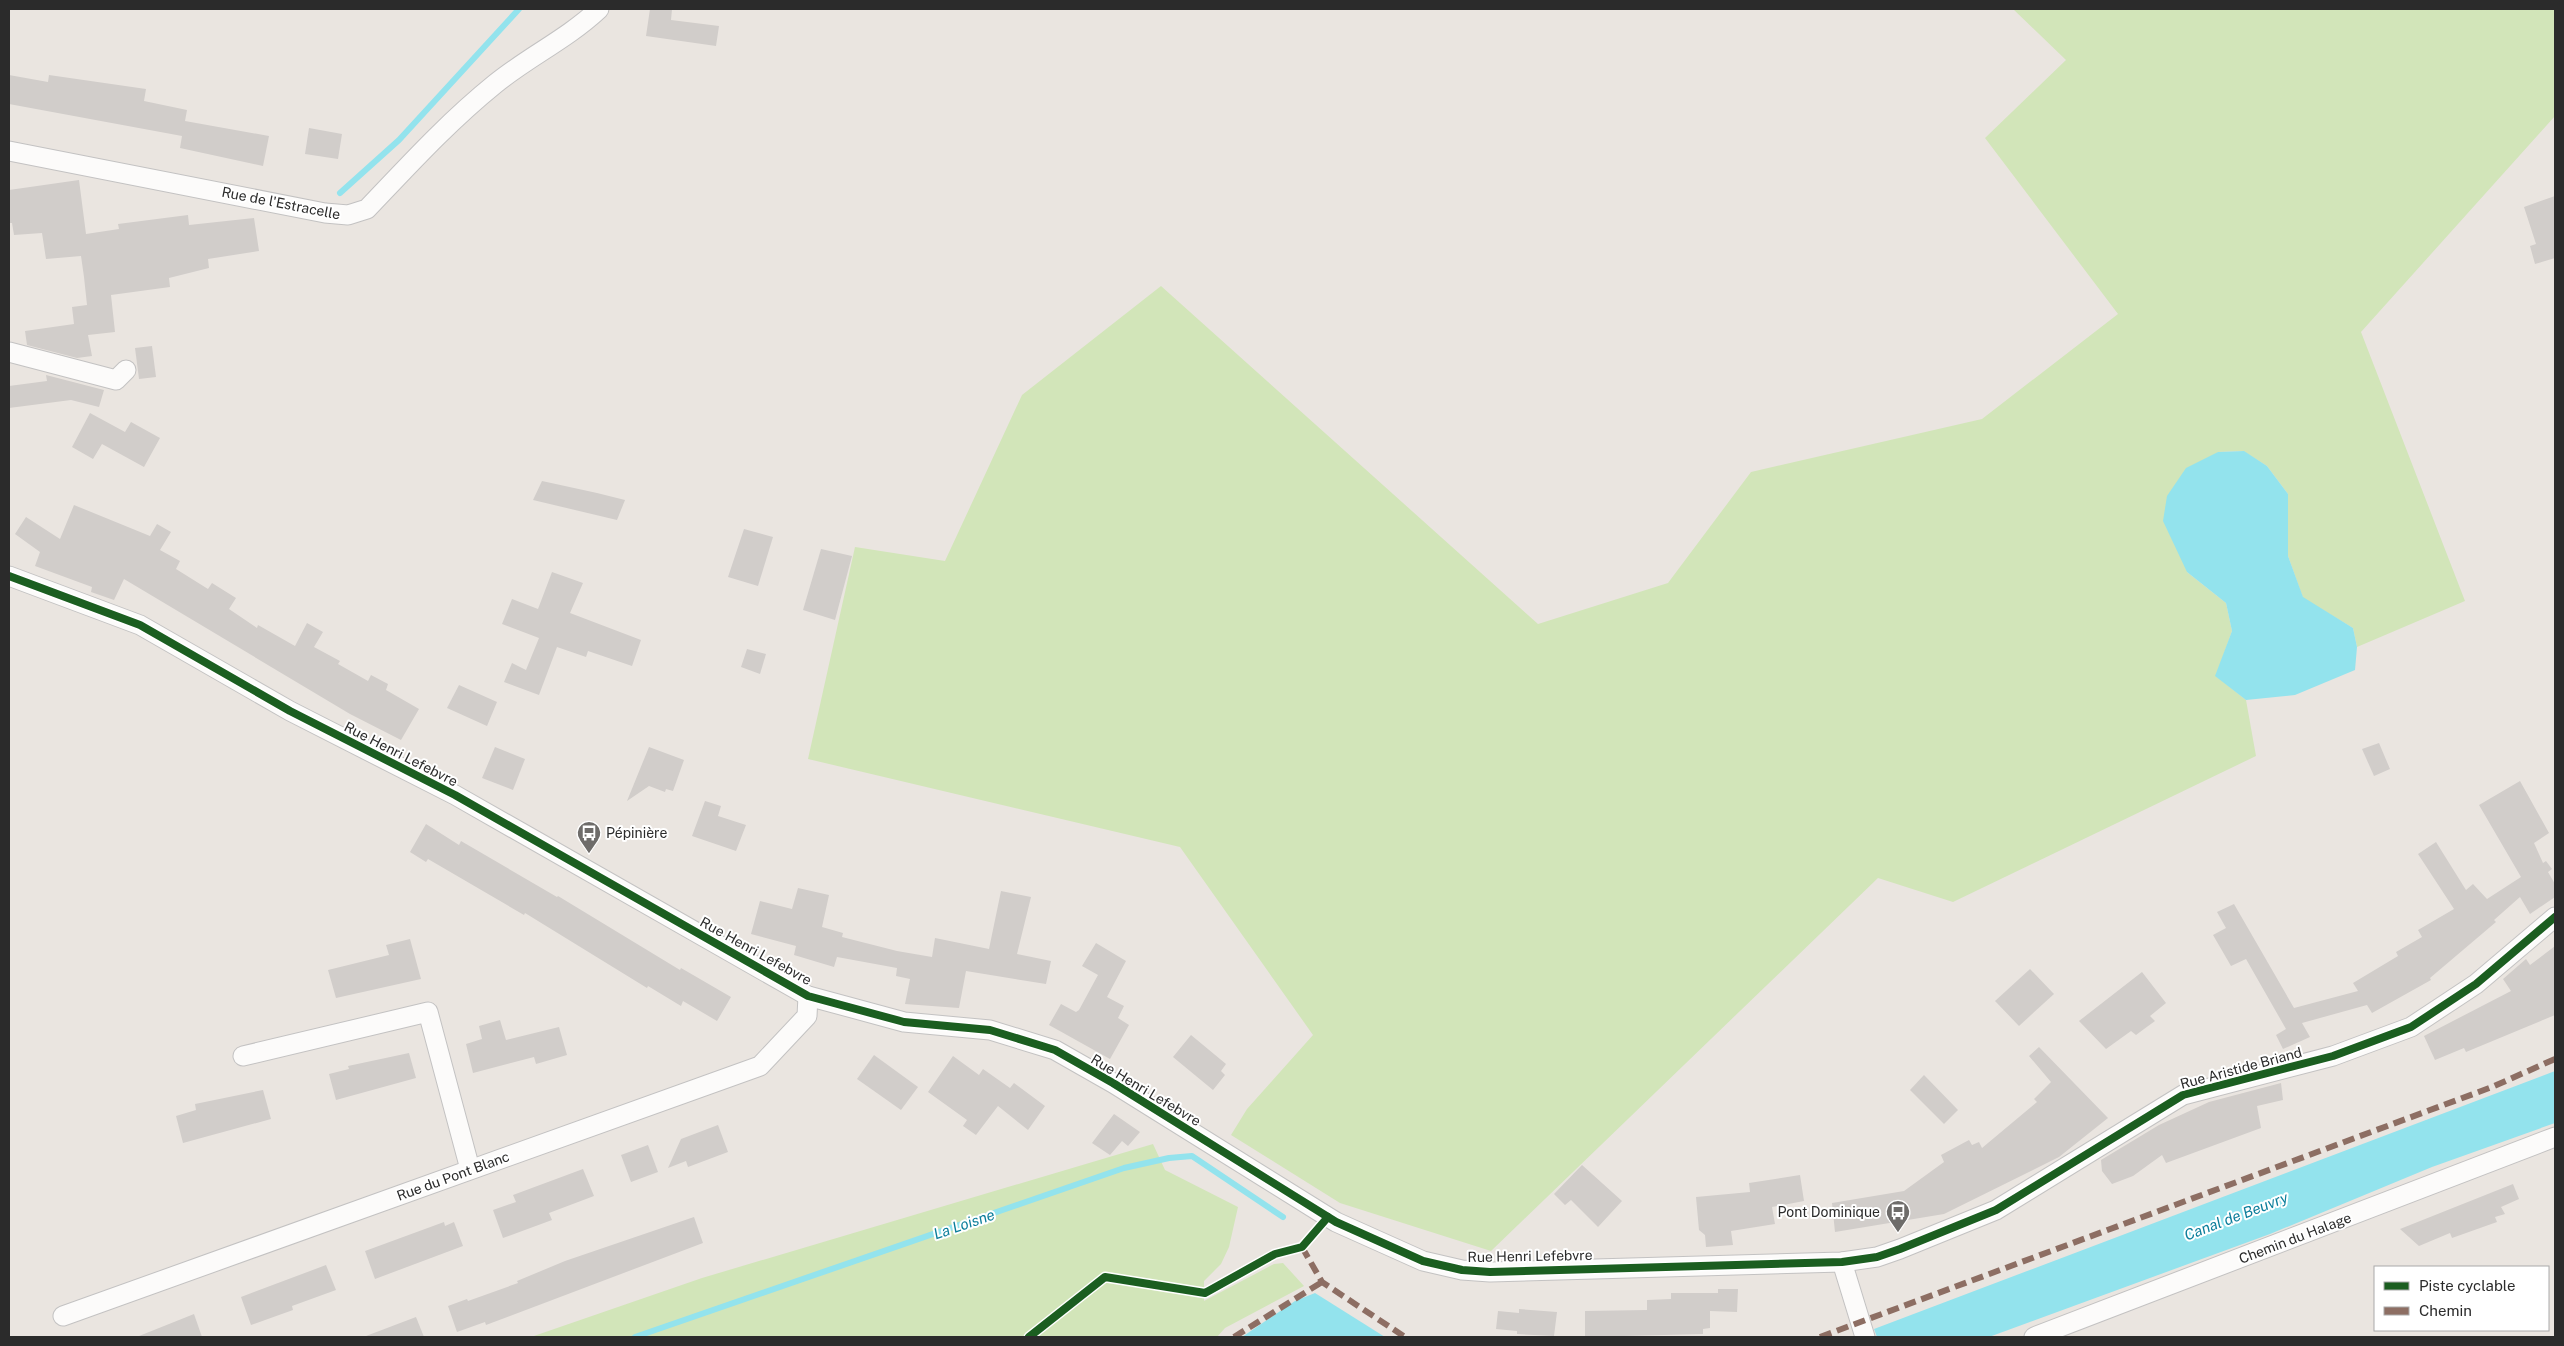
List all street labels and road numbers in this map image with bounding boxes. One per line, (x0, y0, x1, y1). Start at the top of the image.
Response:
street label: Rue de l'Estracelle (220, 184, 342, 222)
street label: Rue Henri Lefebvre (342, 718, 460, 790)
street label: Rue Henri Lefebvre (697, 914, 815, 988)
street label: Rue Aristide Briand (2178, 1044, 2304, 1092)
street label: Rue Henri Lefebvre (1088, 1051, 1204, 1129)
street label: Rue du Pont Blanc (394, 1148, 512, 1204)
street label: Chemin du Halage (2236, 1209, 2354, 1267)
street label: Rue Henri Lefebvre (1467, 1247, 1593, 1265)

